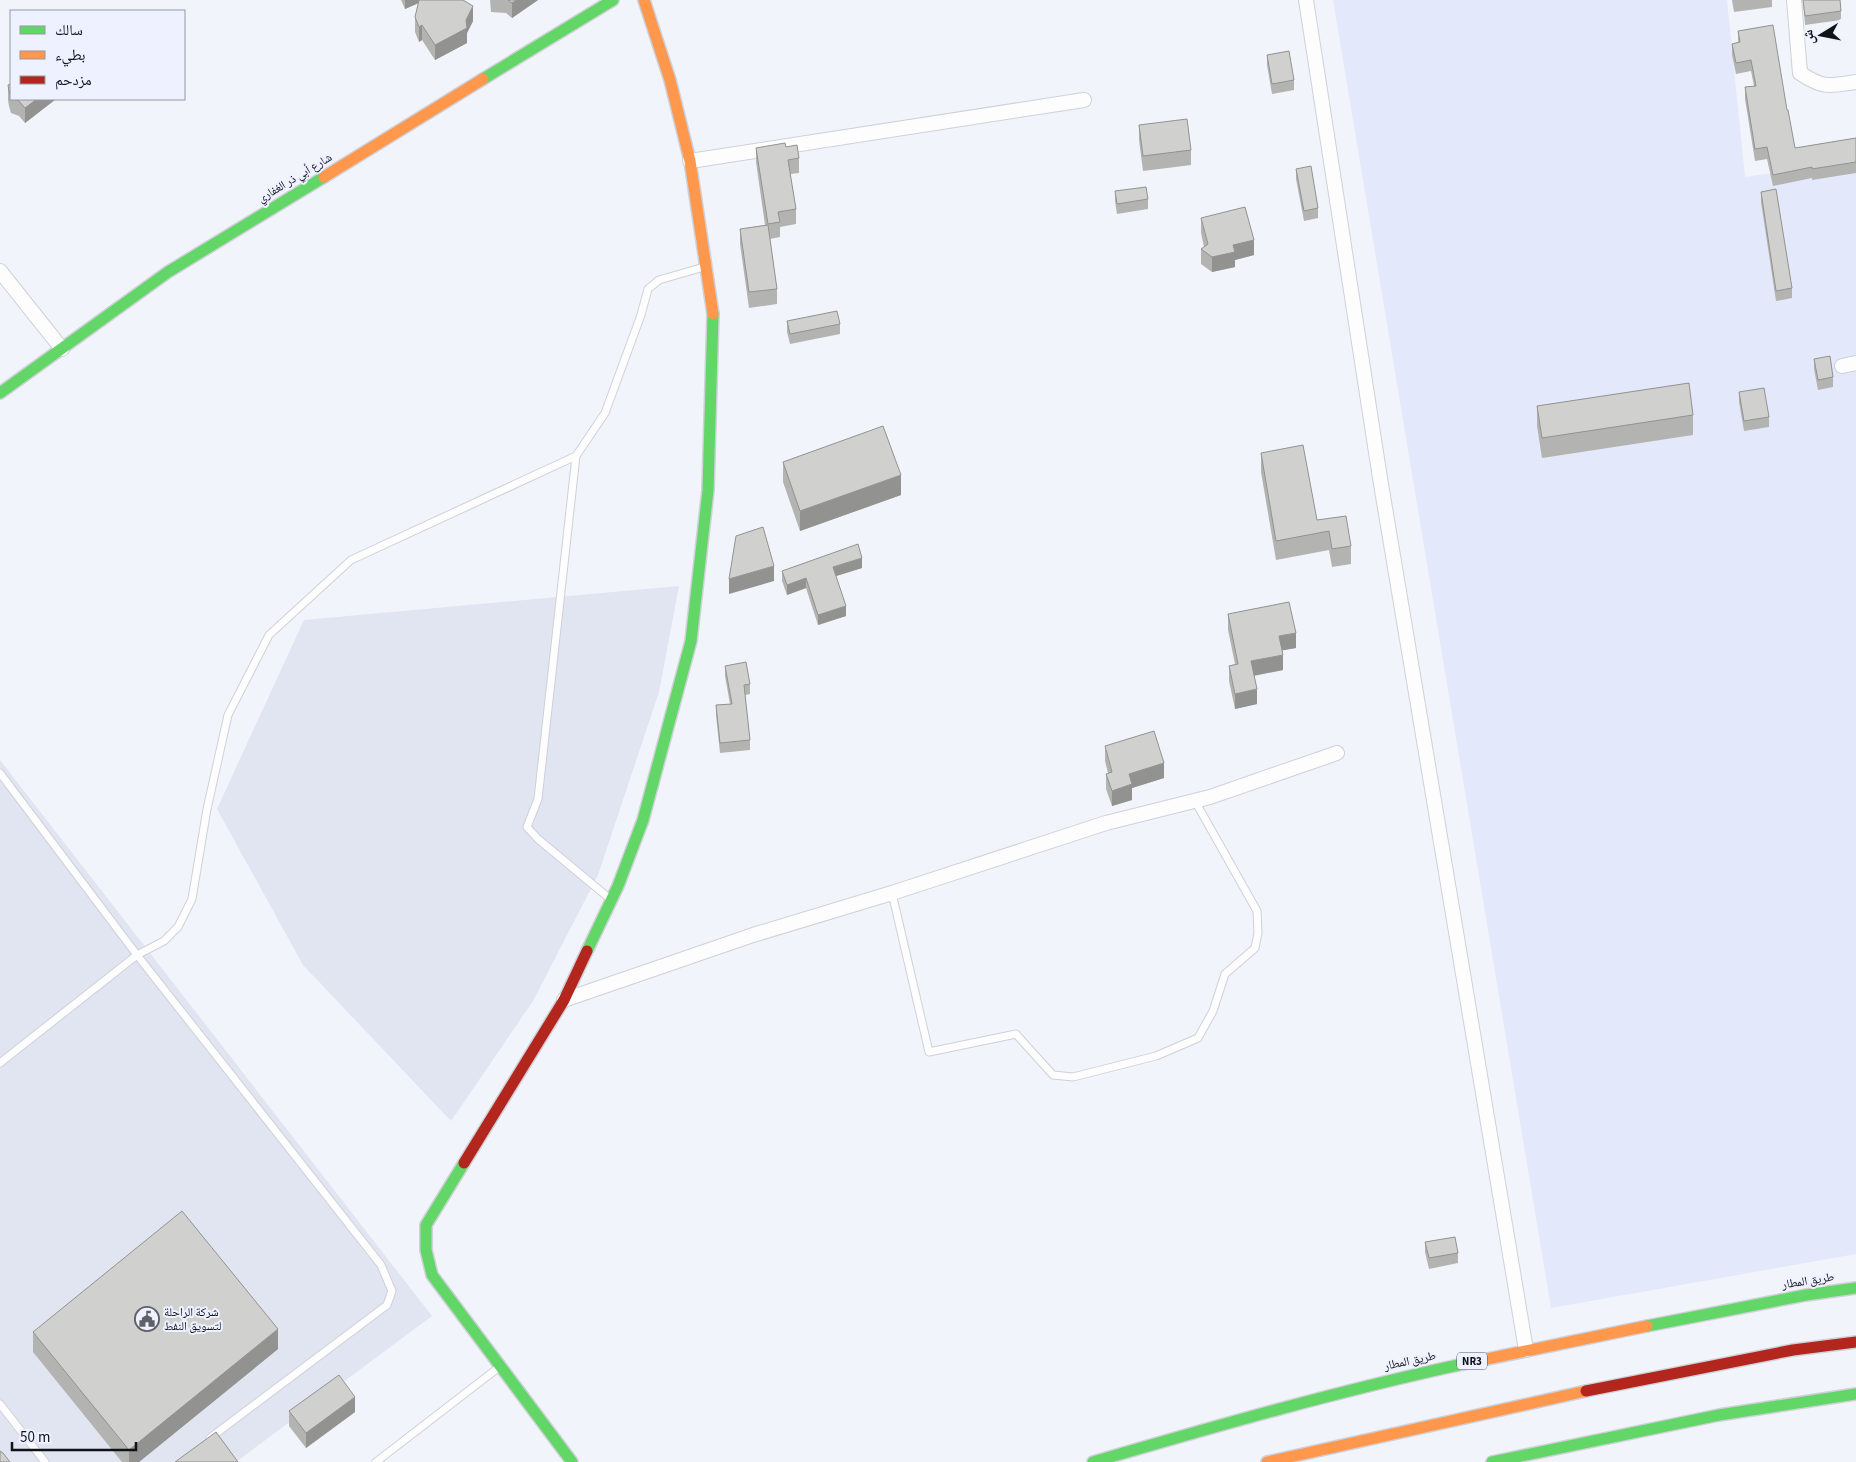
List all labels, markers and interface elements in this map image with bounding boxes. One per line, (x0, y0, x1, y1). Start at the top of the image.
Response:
legend (10, 10, 185, 100)
north arrow (1796, 10, 1846, 60)
text: سالك (55, 20, 83, 41)
text: ش (1798, 28, 1820, 46)
text: بطيء (55, 45, 85, 67)
text: مزدحم (55, 70, 92, 91)
street label: شارع أبي ذر الغفاري (255, 149, 336, 208)
street label: طريق المطار (1780, 1268, 1835, 1294)
place label: شركة الراحلة لتسويق النفط (164, 1304, 222, 1335)
public building icon: شركة الراحلة لتسويق النفط (134, 1306, 160, 1332)
street label: طريق المطار (1382, 1347, 1438, 1375)
road number: NR3 (1457, 1352, 1487, 1370)
scale bar (12, 1420, 136, 1452)
text: 50 m (20, 1427, 50, 1448)

